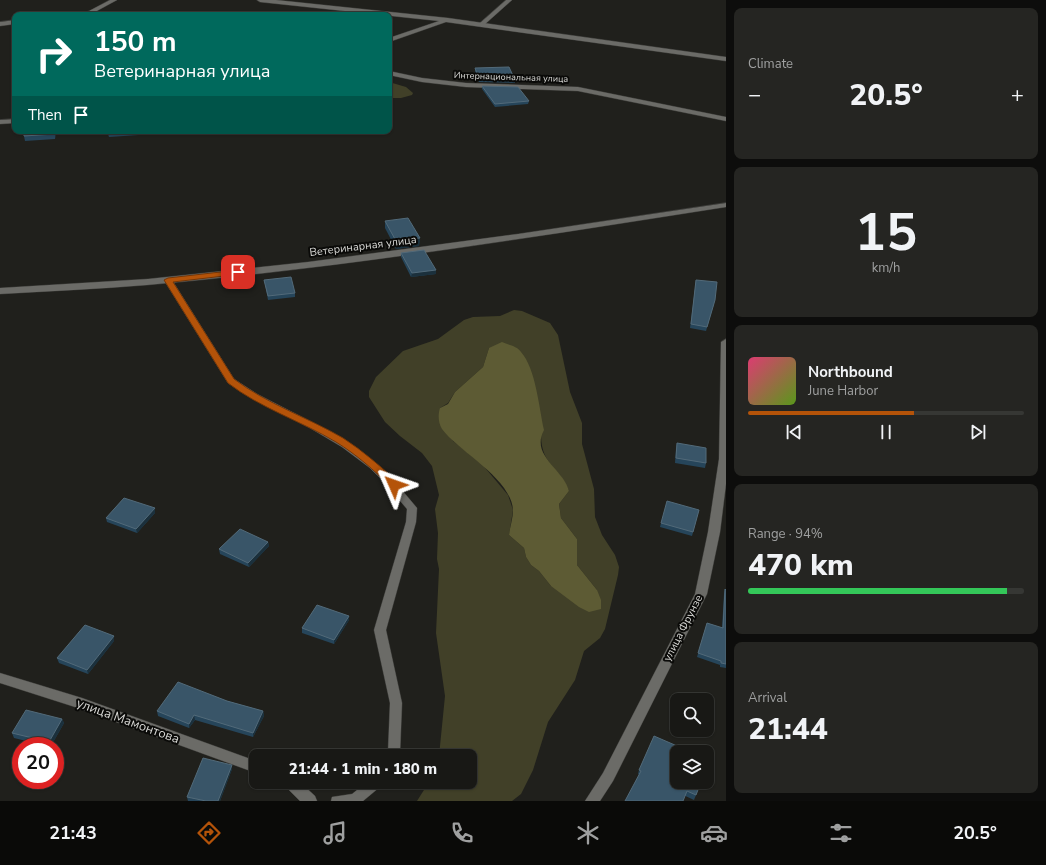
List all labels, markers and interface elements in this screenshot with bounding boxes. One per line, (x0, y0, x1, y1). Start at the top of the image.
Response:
text: 150 m (94, 23, 177, 61)
icon: right (28, 28, 80, 80)
text: Climate (748, 55, 793, 73)
text: Ветеринарная улица (94, 59, 271, 83)
street label: Интернациональная улица (454, 69, 569, 85)
text: 20.5° (849, 75, 923, 116)
text: − (748, 80, 761, 110)
text: + (1011, 80, 1024, 110)
icon: arrive (70, 104, 92, 126)
text: Then (28, 105, 62, 125)
text: 15 (855, 197, 917, 268)
street label: Ветеринарная улица (309, 232, 418, 260)
pin (221, 255, 255, 289)
text: km/h (872, 259, 900, 277)
icon: arrive (227, 261, 249, 283)
text: Northbound (808, 362, 893, 382)
text: June Harbor (808, 382, 878, 400)
icon: previous (783, 421, 805, 443)
icon: pause (875, 421, 897, 443)
icon: next (967, 421, 989, 443)
position arrow (373, 464, 415, 506)
text: Range · 94% (748, 525, 823, 543)
text: 470 km (748, 545, 854, 586)
street label: улица Фрунзе (660, 592, 706, 664)
text: Arrival (748, 689, 787, 707)
map controls (670, 693, 714, 789)
button: search (670, 693, 714, 737)
street label: улица Мамонтова (74, 694, 182, 748)
text: 21:44 (748, 709, 828, 750)
speed limit sign: 20 (12, 737, 64, 789)
button: layers (670, 745, 714, 789)
text: 21:44 · 1 min · 180 m (289, 759, 437, 779)
icon: directions (195, 819, 223, 847)
icon: music (321, 819, 349, 847)
icon: phone (448, 819, 476, 847)
icon: climate (574, 819, 602, 847)
icon: car (700, 819, 728, 847)
icon: filters (827, 819, 855, 847)
text: 21:43 (49, 821, 97, 845)
text: 20.5° (953, 821, 997, 845)

